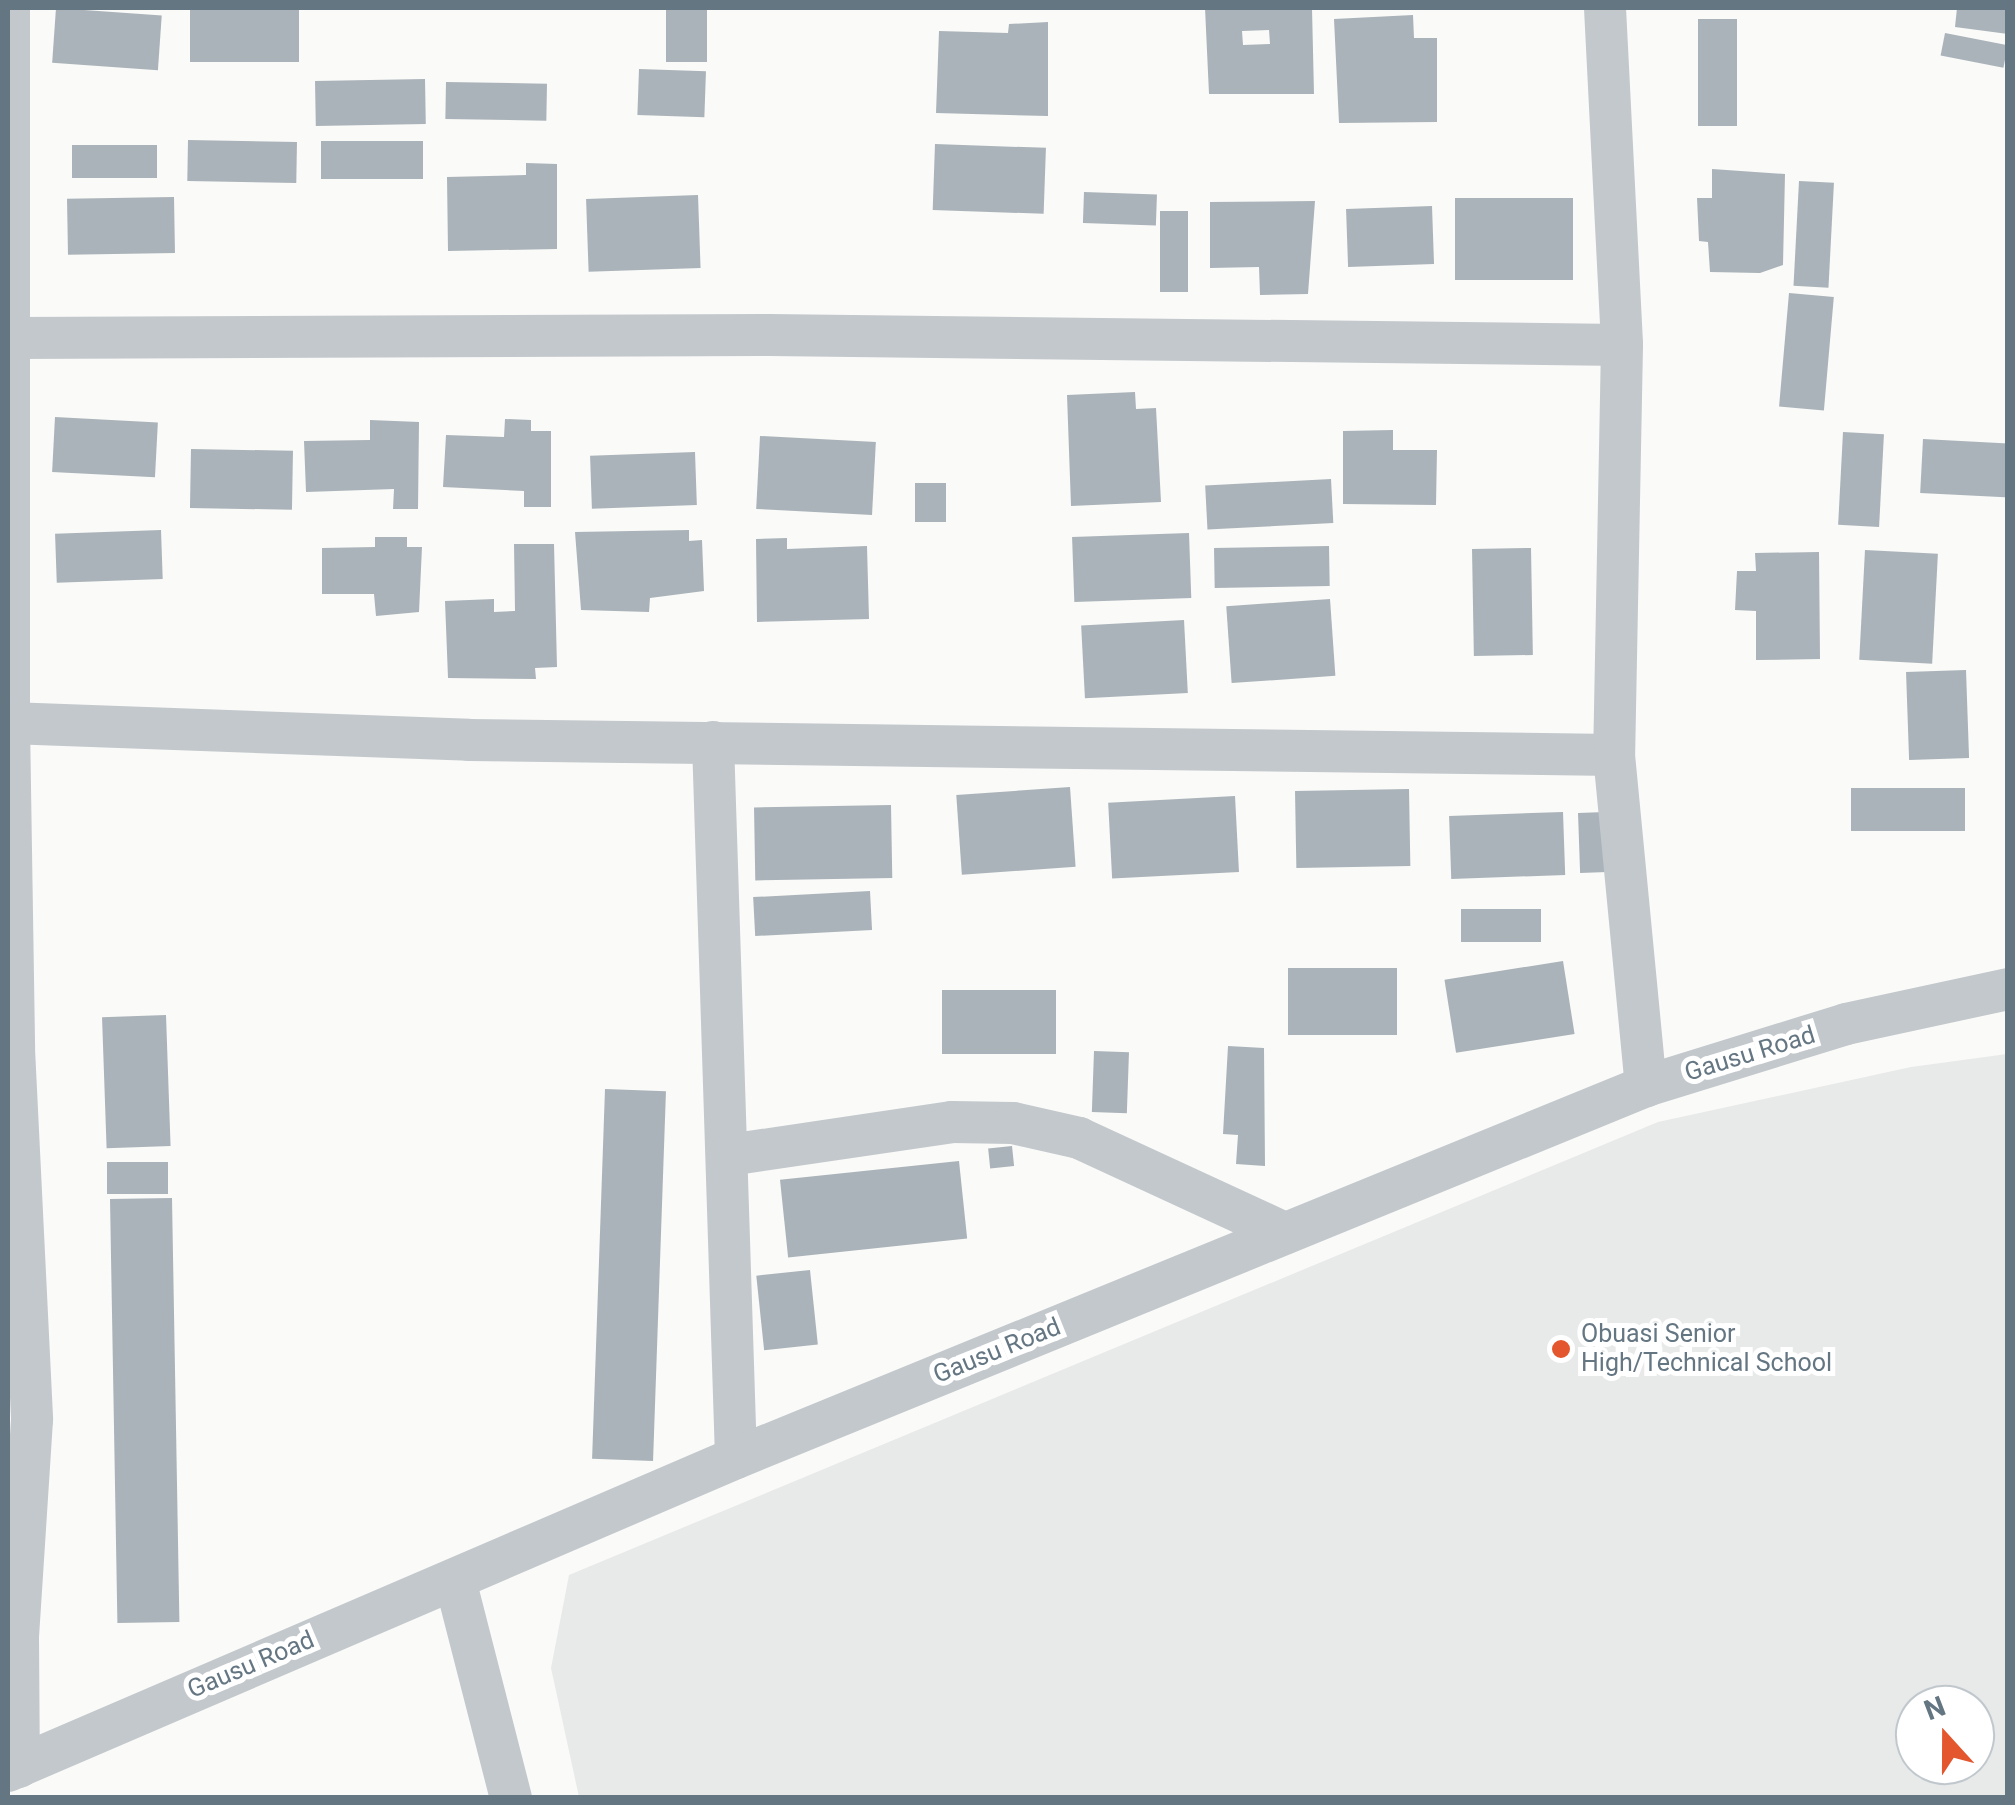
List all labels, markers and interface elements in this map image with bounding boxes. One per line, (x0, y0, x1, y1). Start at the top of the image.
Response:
street label: Gausu Road (1681, 1020, 1819, 1088)
street label: Gausu Road (929, 1312, 1065, 1390)
place label: Obuasi Senior High/Technical School (1581, 1320, 1832, 1379)
marker: Obuasi Senior High/Technical School (1550, 1338, 1572, 1360)
street label: Gausu Road (183, 1625, 319, 1705)
north arrow (1895, 1685, 1995, 1785)
text: N (1920, 1689, 1950, 1727)

